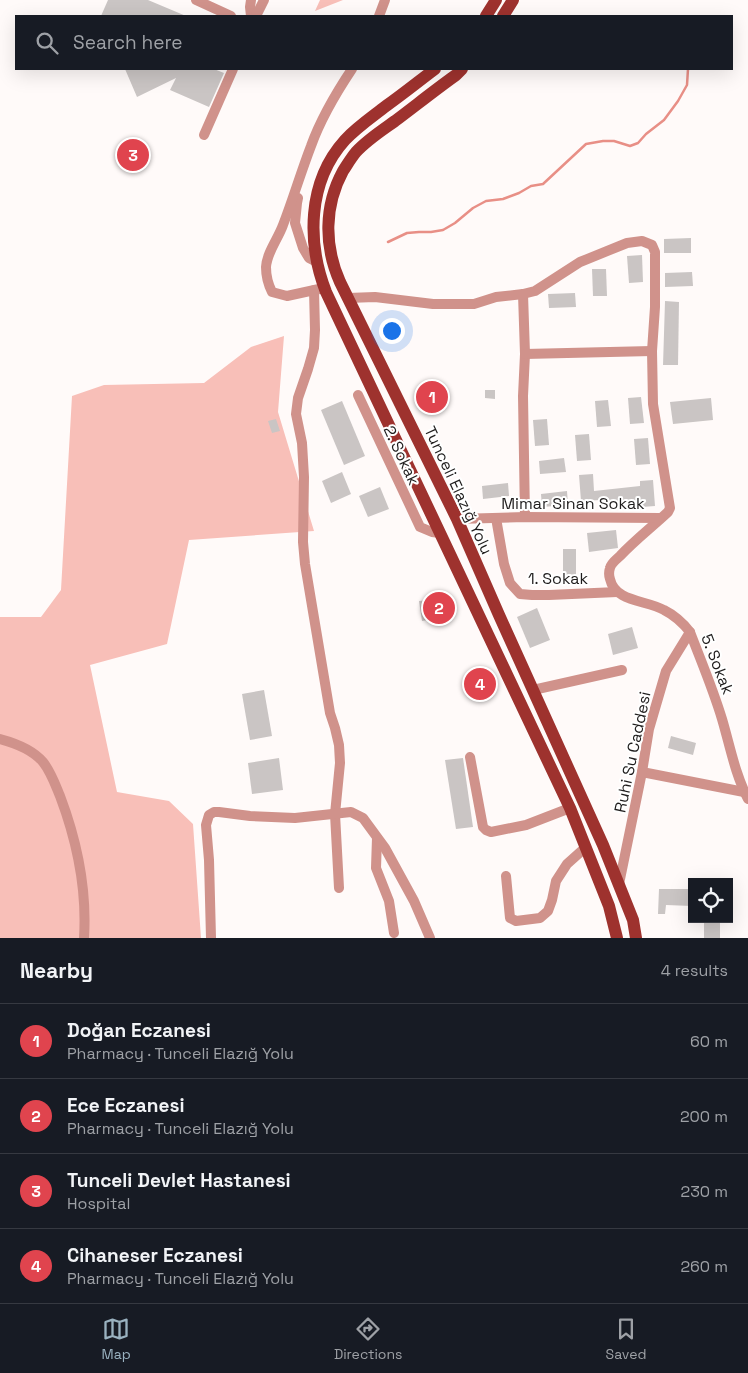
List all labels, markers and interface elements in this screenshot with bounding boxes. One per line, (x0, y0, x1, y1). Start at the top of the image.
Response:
search box (15, 15, 733, 70)
icon: search (33, 29, 61, 57)
text: Search here (73, 30, 183, 55)
pin: 3 (117, 136, 149, 174)
your location (379, 318, 405, 344)
pin: 1 (416, 378, 448, 416)
street label: 2. Sokak (379, 422, 425, 489)
street label: Tunceli Elazığ Yolu (420, 423, 498, 558)
street label: Mimar Sinan Sokak (501, 493, 645, 514)
street label: 1. Sokak (528, 568, 589, 589)
pin: 2 (423, 589, 455, 627)
street label: 5. Sokak (696, 631, 739, 698)
pin: 4 (464, 665, 496, 703)
street label: Ruhi Su Caddesi (609, 690, 656, 815)
map controls (688, 878, 733, 923)
button: locate (688, 878, 733, 923)
text: Nearby (20, 957, 93, 984)
text: 4 results (661, 960, 728, 981)
text: Doğan Eczanesi (67, 1018, 211, 1043)
text: 1 (32, 1031, 40, 1052)
text: 60 m (690, 1031, 728, 1052)
text: Pharmacy · Tunceli Elazığ Yolu (67, 1043, 294, 1064)
text: Ece Eczanesi (67, 1093, 184, 1118)
text: 2 (31, 1106, 41, 1127)
text: 200 m (680, 1106, 728, 1127)
text: Pharmacy · Tunceli Elazığ Yolu (67, 1118, 294, 1139)
text: Tunceli Devlet Hastanesi (67, 1168, 291, 1193)
text: 3 (31, 1181, 41, 1202)
text: 230 m (681, 1181, 728, 1202)
text: Hospital (67, 1193, 130, 1214)
text: Cihaneser Eczanesi (67, 1243, 243, 1268)
text: 4 (31, 1256, 41, 1277)
text: 260 m (680, 1256, 728, 1277)
text: Pharmacy · Tunceli Elazığ Yolu (67, 1268, 294, 1289)
tab: Map (102, 1315, 131, 1363)
tab: Directions (334, 1315, 402, 1363)
tab: Saved (606, 1315, 646, 1363)

